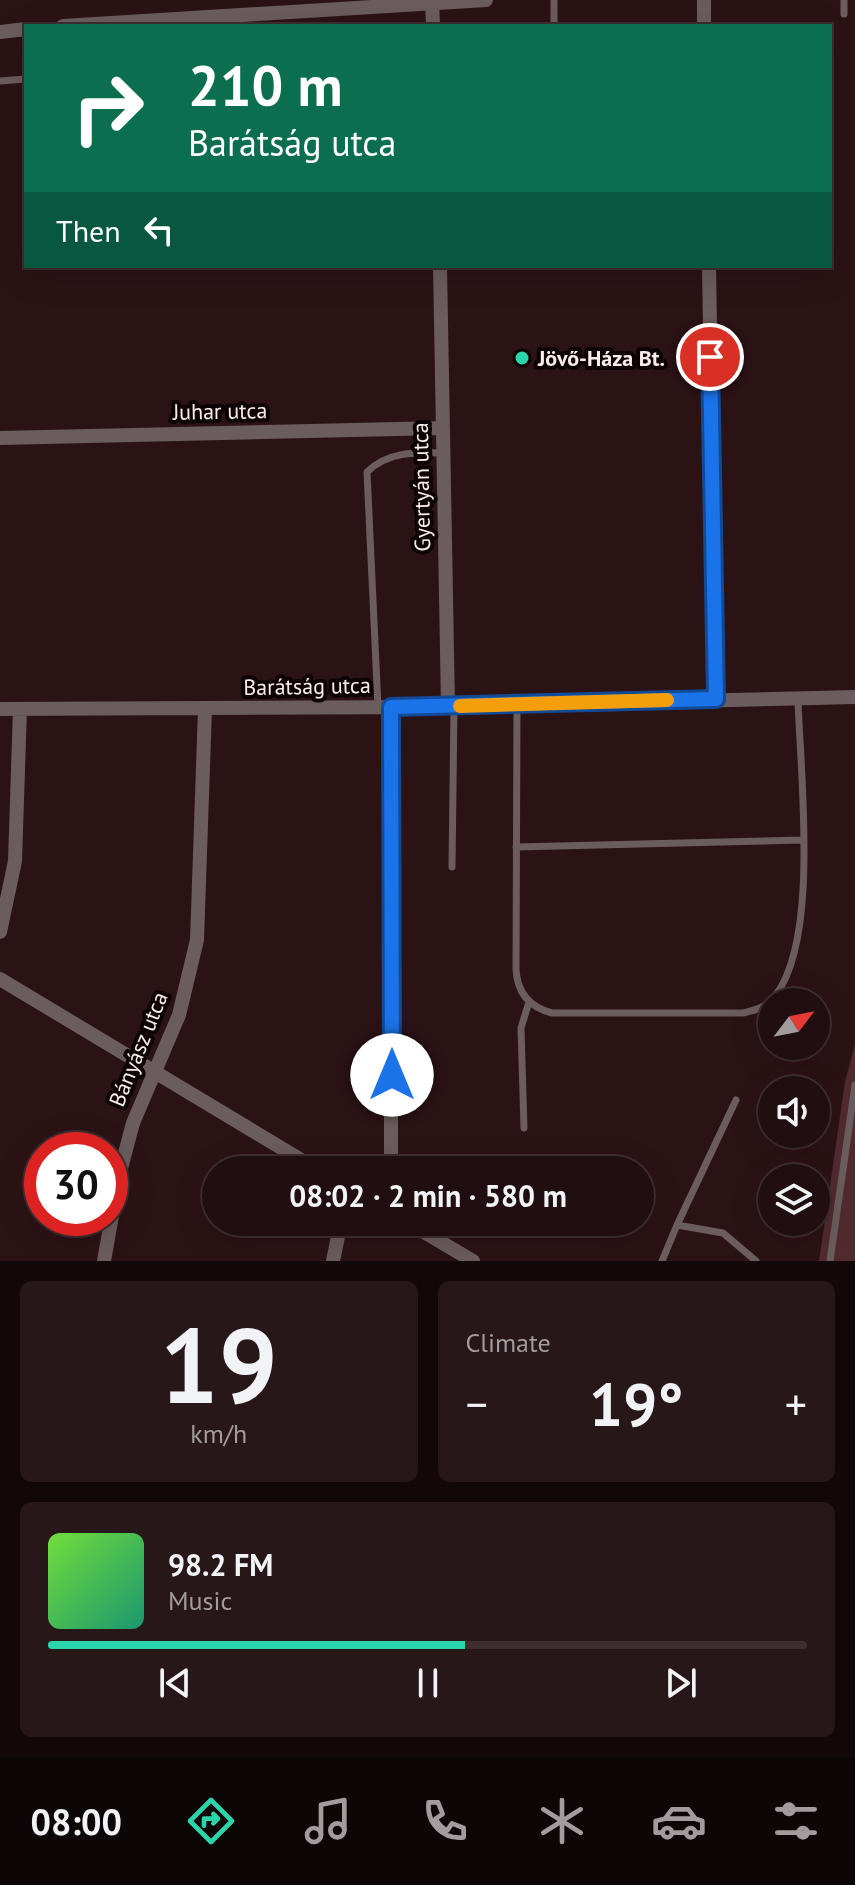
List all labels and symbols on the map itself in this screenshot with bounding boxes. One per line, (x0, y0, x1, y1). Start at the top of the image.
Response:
pin (676, 323, 744, 391)
place label: Jövő-Háza Bt. (537, 344, 665, 372)
marker: Jövő-Háza Bt. (513, 349, 531, 367)
street label: Juhar utca (172, 396, 267, 426)
street label: Gyertyán utca (406, 422, 436, 552)
street label: Barátság utca (243, 671, 371, 701)
street label: Bányász utca (102, 988, 174, 1110)
north arrow (758, 988, 830, 1060)
position arrow (350, 1033, 434, 1117)
speed limit sign: 30 (24, 1132, 128, 1236)

